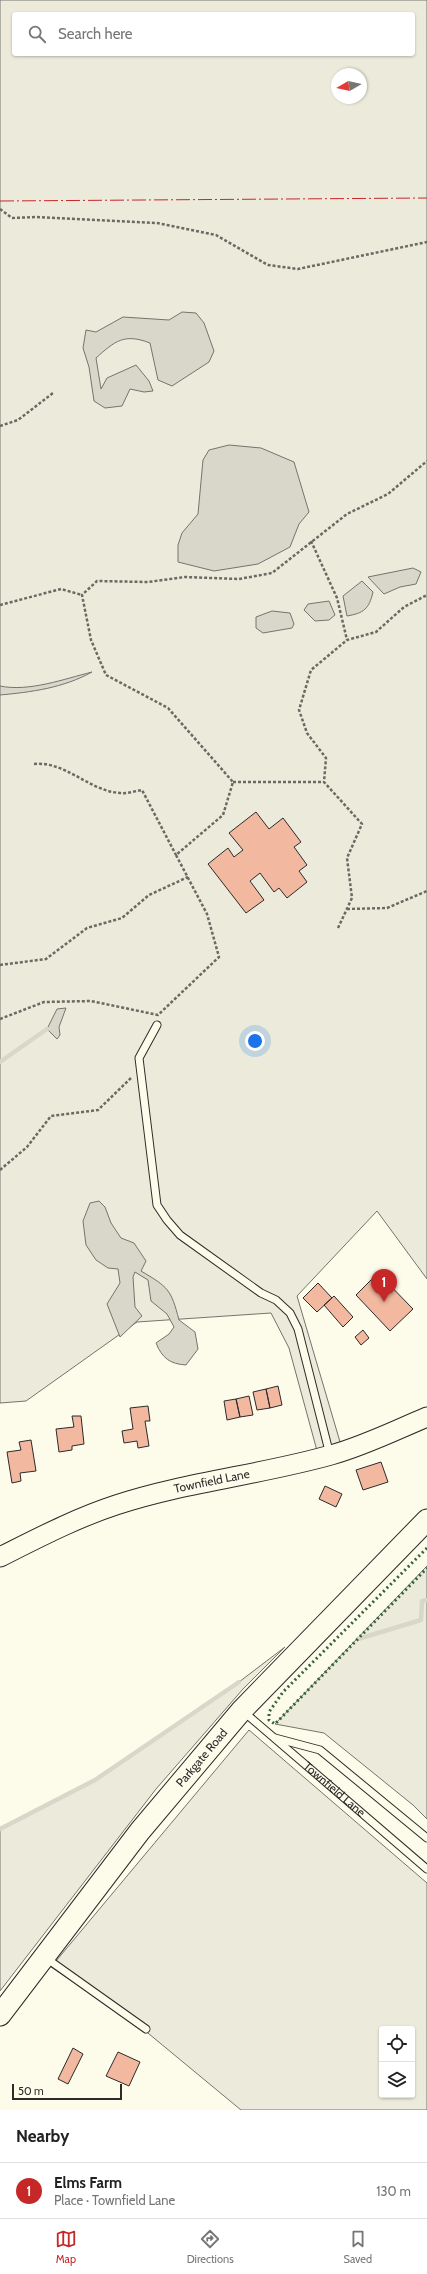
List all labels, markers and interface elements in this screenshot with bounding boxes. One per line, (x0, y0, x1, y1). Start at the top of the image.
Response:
search box (12, 12, 415, 56)
icon: search (26, 23, 48, 45)
text: Search here (58, 25, 133, 43)
north arrow (331, 68, 367, 104)
your location (245, 1031, 265, 1051)
pin: 1 (371, 1269, 397, 1302)
street label: Townfield Lane (172, 1466, 251, 1496)
street label: Parkgate Road (172, 1725, 230, 1790)
street label: Townfield Lane (301, 1758, 369, 1820)
map controls (379, 2026, 415, 2098)
button: locate (379, 2026, 415, 2062)
button: layers (379, 2062, 415, 2098)
scale bar (12, 2082, 122, 2101)
text: 50 m (18, 2084, 44, 2098)
text: Nearby (16, 2126, 69, 2146)
text: Elms Farm (54, 2174, 122, 2192)
text: 1 (27, 2183, 31, 2199)
text: 130 m (376, 2183, 411, 2199)
text: Place · Townfield Lane (54, 2192, 175, 2208)
tab: Map (55, 2228, 77, 2266)
tab: Directions (187, 2228, 234, 2266)
tab: Saved (344, 2228, 372, 2266)

